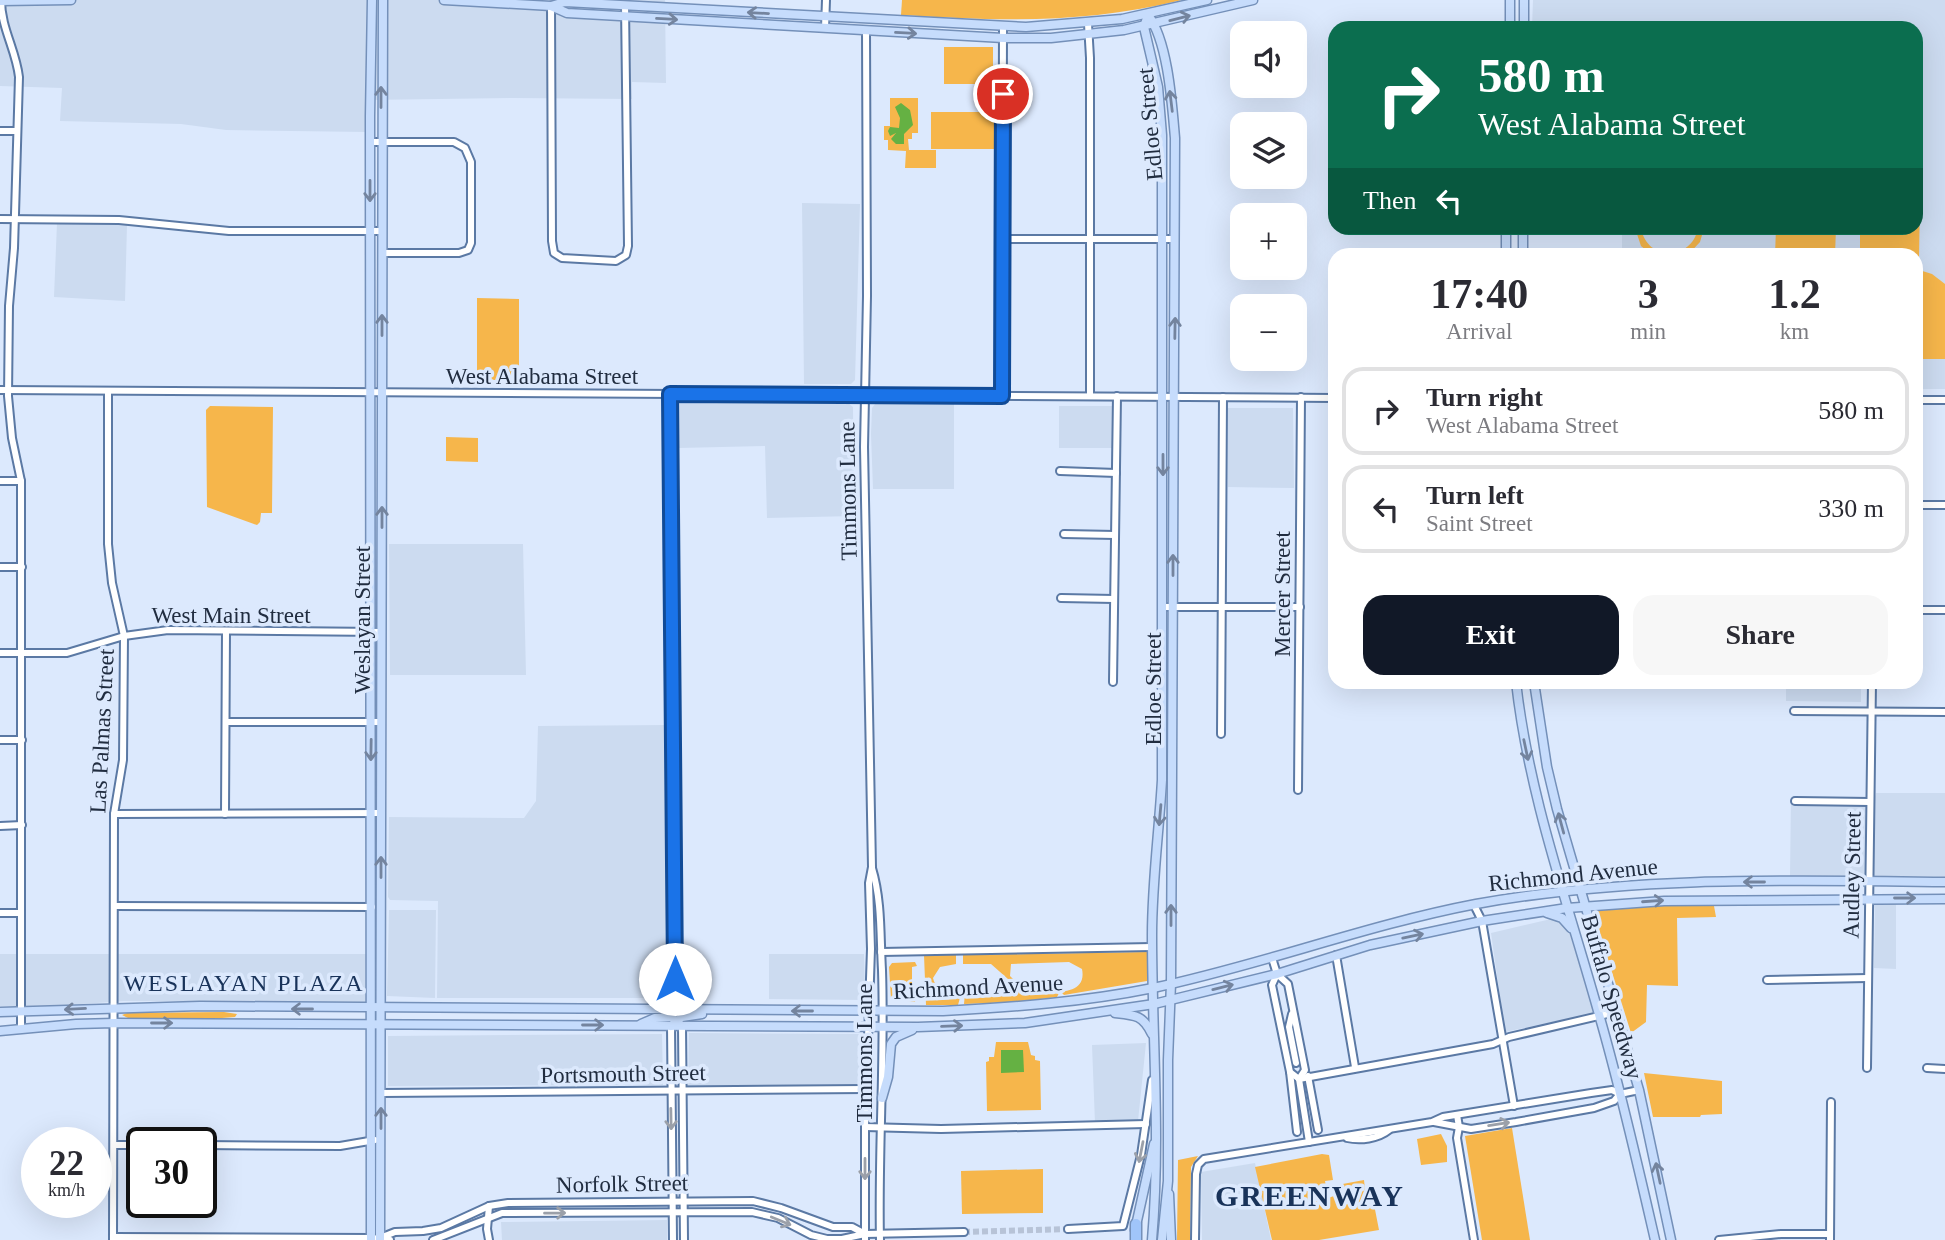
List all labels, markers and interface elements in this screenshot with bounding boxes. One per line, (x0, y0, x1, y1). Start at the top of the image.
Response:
one-way arrow (747, 6, 770, 19)
one-way arrow (1168, 11, 1191, 24)
one-way arrow (655, 13, 678, 26)
map controls (1230, 21, 1307, 371)
button: sound (1230, 21, 1307, 98)
one-way arrow (894, 26, 917, 39)
text: 580 m (1478, 48, 1605, 103)
icon: right (1363, 49, 1454, 140)
pin (973, 64, 1033, 124)
street label: Edloe Street (1133, 66, 1167, 181)
icon: arrive (984, 75, 1022, 113)
one-way arrow (374, 86, 388, 109)
one-way arrow (1165, 90, 1178, 113)
text: West Alabama Street (1478, 106, 1746, 142)
button: layers (1230, 112, 1307, 189)
one-way arrow (363, 179, 377, 202)
icon: left (1430, 182, 1468, 220)
text: Then (1363, 186, 1416, 215)
button: + (1230, 203, 1307, 280)
text: 17:40 (1430, 271, 1528, 317)
text: 3 (1638, 271, 1659, 317)
text: 1.2 (1768, 271, 1821, 317)
button: − (1230, 294, 1307, 371)
one-way arrow (375, 314, 389, 337)
one-way arrow (1168, 317, 1182, 340)
text: Arrival (1446, 319, 1512, 344)
text: min (1630, 319, 1666, 344)
text: km (1780, 319, 1809, 344)
street label: West Alabama Street (446, 364, 639, 389)
text: Turn right (1426, 383, 1543, 412)
icon: right (1367, 392, 1405, 430)
text: 580 m (1818, 396, 1884, 425)
text: West Alabama Street (1426, 413, 1618, 438)
street label: Timmons Lane (834, 421, 862, 561)
one-way arrow (1156, 453, 1170, 476)
text: Turn left (1426, 481, 1524, 510)
icon: left (1367, 490, 1405, 528)
text: 330 m (1818, 494, 1884, 523)
one-way arrow (375, 506, 388, 529)
text: Saint Street (1426, 511, 1533, 536)
street label: Mercer Street (1270, 530, 1295, 657)
street label: Weslayan Street (350, 545, 375, 694)
one-way arrow (1166, 554, 1180, 577)
button: Exit (1363, 595, 1619, 675)
button: Share (1633, 595, 1888, 675)
street label: West Main Street (151, 603, 311, 628)
street label: Edloe Street (1141, 632, 1166, 746)
street label: Las Palmas Street (85, 647, 119, 814)
one-way arrow (1520, 738, 1534, 761)
one-way arrow (364, 739, 378, 762)
one-way arrow (1153, 803, 1166, 826)
street label: Audley Street (1838, 811, 1866, 939)
one-way arrow (1554, 813, 1567, 835)
street label: Richmond Avenue (1487, 854, 1659, 896)
one-way arrow (374, 856, 388, 879)
one-way arrow (1743, 875, 1766, 889)
one-way arrow (1893, 891, 1916, 905)
one-way arrow (1641, 895, 1664, 908)
one-way arrow (1164, 904, 1178, 927)
street label: Buffalo Speedway (1577, 912, 1648, 1083)
one-way arrow (1401, 928, 1424, 942)
position arrow (638, 942, 712, 1016)
district label: WESLAYAN PLAZA (123, 970, 365, 996)
street label: Richmond Avenue (892, 970, 1064, 1004)
one-way arrow (1211, 980, 1234, 993)
street label: Timmons Lane (852, 983, 877, 1123)
one-way arrow (291, 1002, 314, 1016)
one-way arrow (64, 1003, 87, 1016)
one-way arrow (790, 1004, 813, 1018)
one-way arrow (150, 1016, 173, 1030)
one-way arrow (581, 1019, 604, 1032)
one-way arrow (940, 1020, 963, 1033)
street label: Portsmouth Street (540, 1060, 707, 1088)
one-way arrow (374, 1106, 387, 1129)
one-way arrow (664, 1107, 678, 1130)
one-way arrow (1487, 1118, 1510, 1131)
speed limit sign: 30 (126, 1127, 217, 1218)
one-way arrow (1134, 1140, 1148, 1163)
text: 22 (49, 1144, 84, 1183)
one-way arrow (858, 1157, 872, 1180)
one-way arrow (1650, 1162, 1664, 1185)
street label: Norfolk Street (556, 1170, 689, 1198)
district label: GREENWAY (1215, 1179, 1405, 1212)
text: km/h (48, 1180, 85, 1200)
one-way arrow (543, 1206, 566, 1220)
one-way arrow (770, 1215, 791, 1228)

